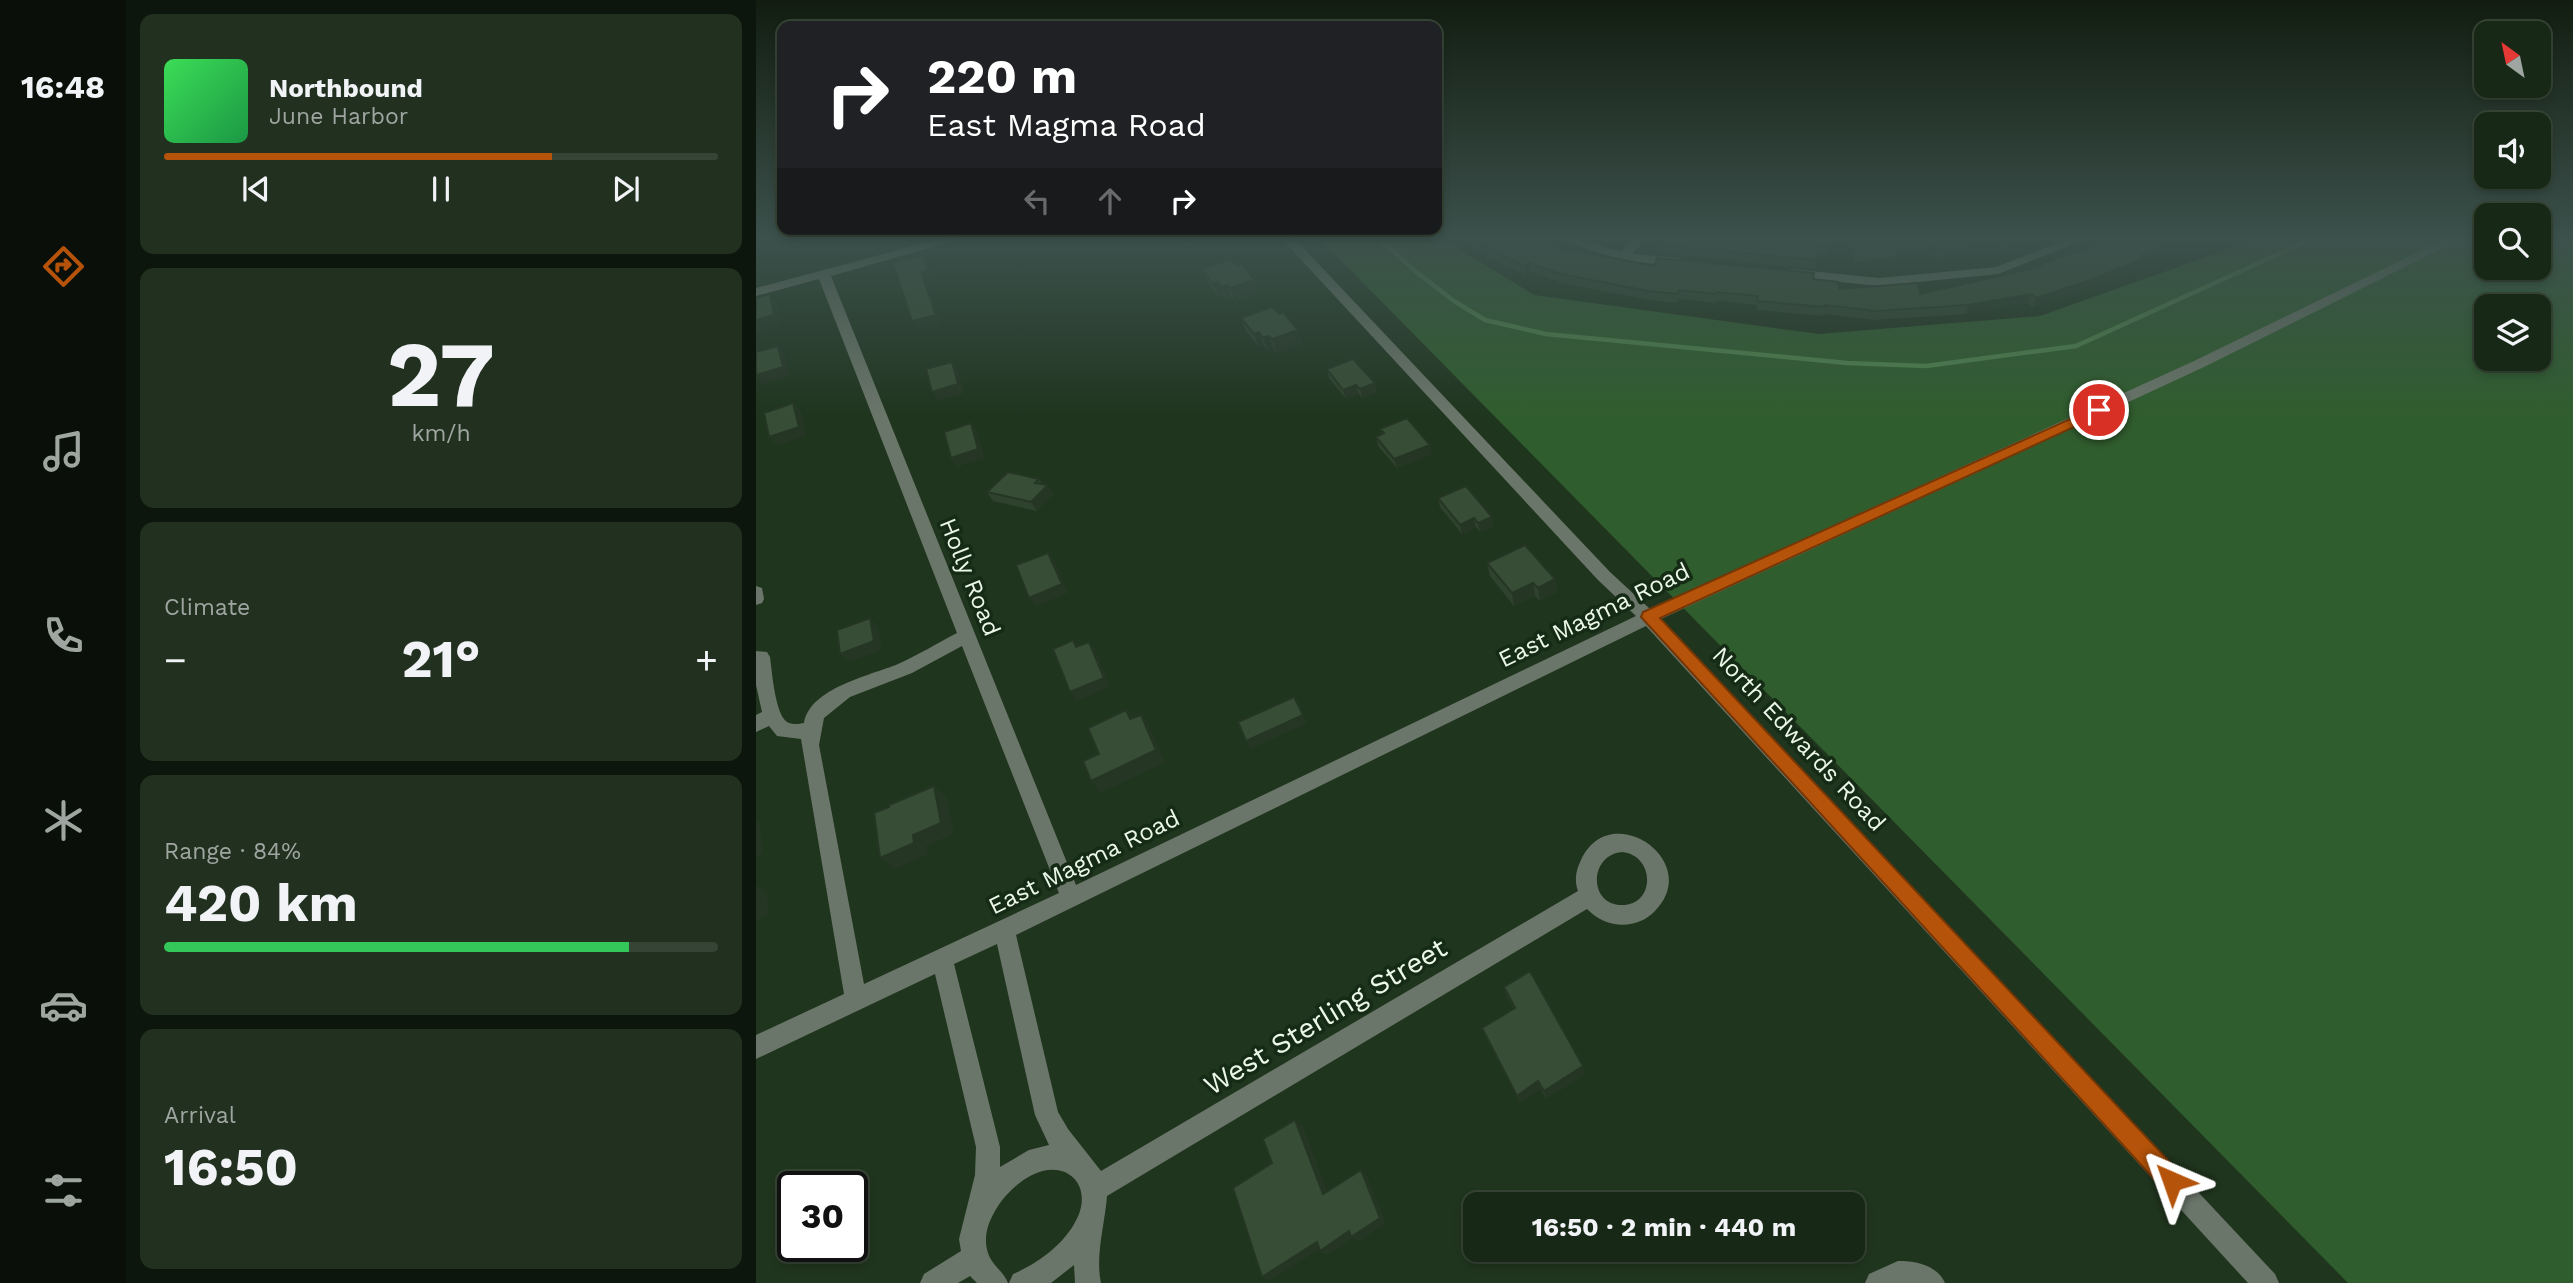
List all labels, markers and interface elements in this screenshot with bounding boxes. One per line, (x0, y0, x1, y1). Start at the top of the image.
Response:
north arrow (2474, 21, 2552, 98)
map controls (2474, 21, 2551, 371)
text: 220 m (927, 47, 1077, 105)
icon: right (812, 49, 903, 140)
text: 16:48 (21, 68, 105, 106)
text: Northbound (269, 73, 423, 103)
text: June Harbor (269, 103, 408, 130)
text: East Magma Road (927, 106, 1206, 144)
button: sound (2474, 112, 2551, 189)
icon: previous (237, 170, 275, 208)
icon: pause (422, 170, 460, 208)
icon: next (607, 170, 645, 208)
icon: left (1018, 182, 1056, 220)
icon: ahead (1091, 182, 1129, 220)
icon: right (1164, 182, 1202, 220)
button: search (2474, 203, 2551, 280)
icon: directions (39, 242, 88, 291)
button: layers (2474, 294, 2551, 371)
text: 27 (387, 321, 495, 428)
pin (2069, 380, 2129, 440)
icon: arrive (2080, 391, 2118, 429)
text: km/h (411, 420, 471, 447)
icon: music (39, 427, 88, 476)
street label: Holly Road (934, 514, 1006, 640)
street label: East Magma Road (1494, 557, 1694, 673)
text: Climate (164, 594, 250, 621)
icon: phone (39, 611, 88, 660)
text: 21° (401, 629, 481, 690)
text: − (164, 638, 187, 682)
text: + (695, 638, 718, 682)
street label: North Edwards Road (1707, 641, 1891, 837)
icon: climate (39, 796, 88, 845)
street label: East Magma Road (984, 804, 1184, 920)
text: Range · 84% (164, 838, 301, 865)
text: 420 km (164, 873, 358, 934)
street label: West Sterling Street (1198, 931, 1453, 1102)
icon: car (39, 981, 88, 1030)
text: Arrival (164, 1102, 236, 1129)
text: 16:50 (164, 1137, 298, 1198)
position arrow (2135, 1144, 2209, 1218)
icon: filters (39, 1166, 88, 1215)
speed limit sign: 30 (777, 1171, 868, 1262)
text: 16:50 · 2 min · 440 m (1532, 1212, 1796, 1242)

